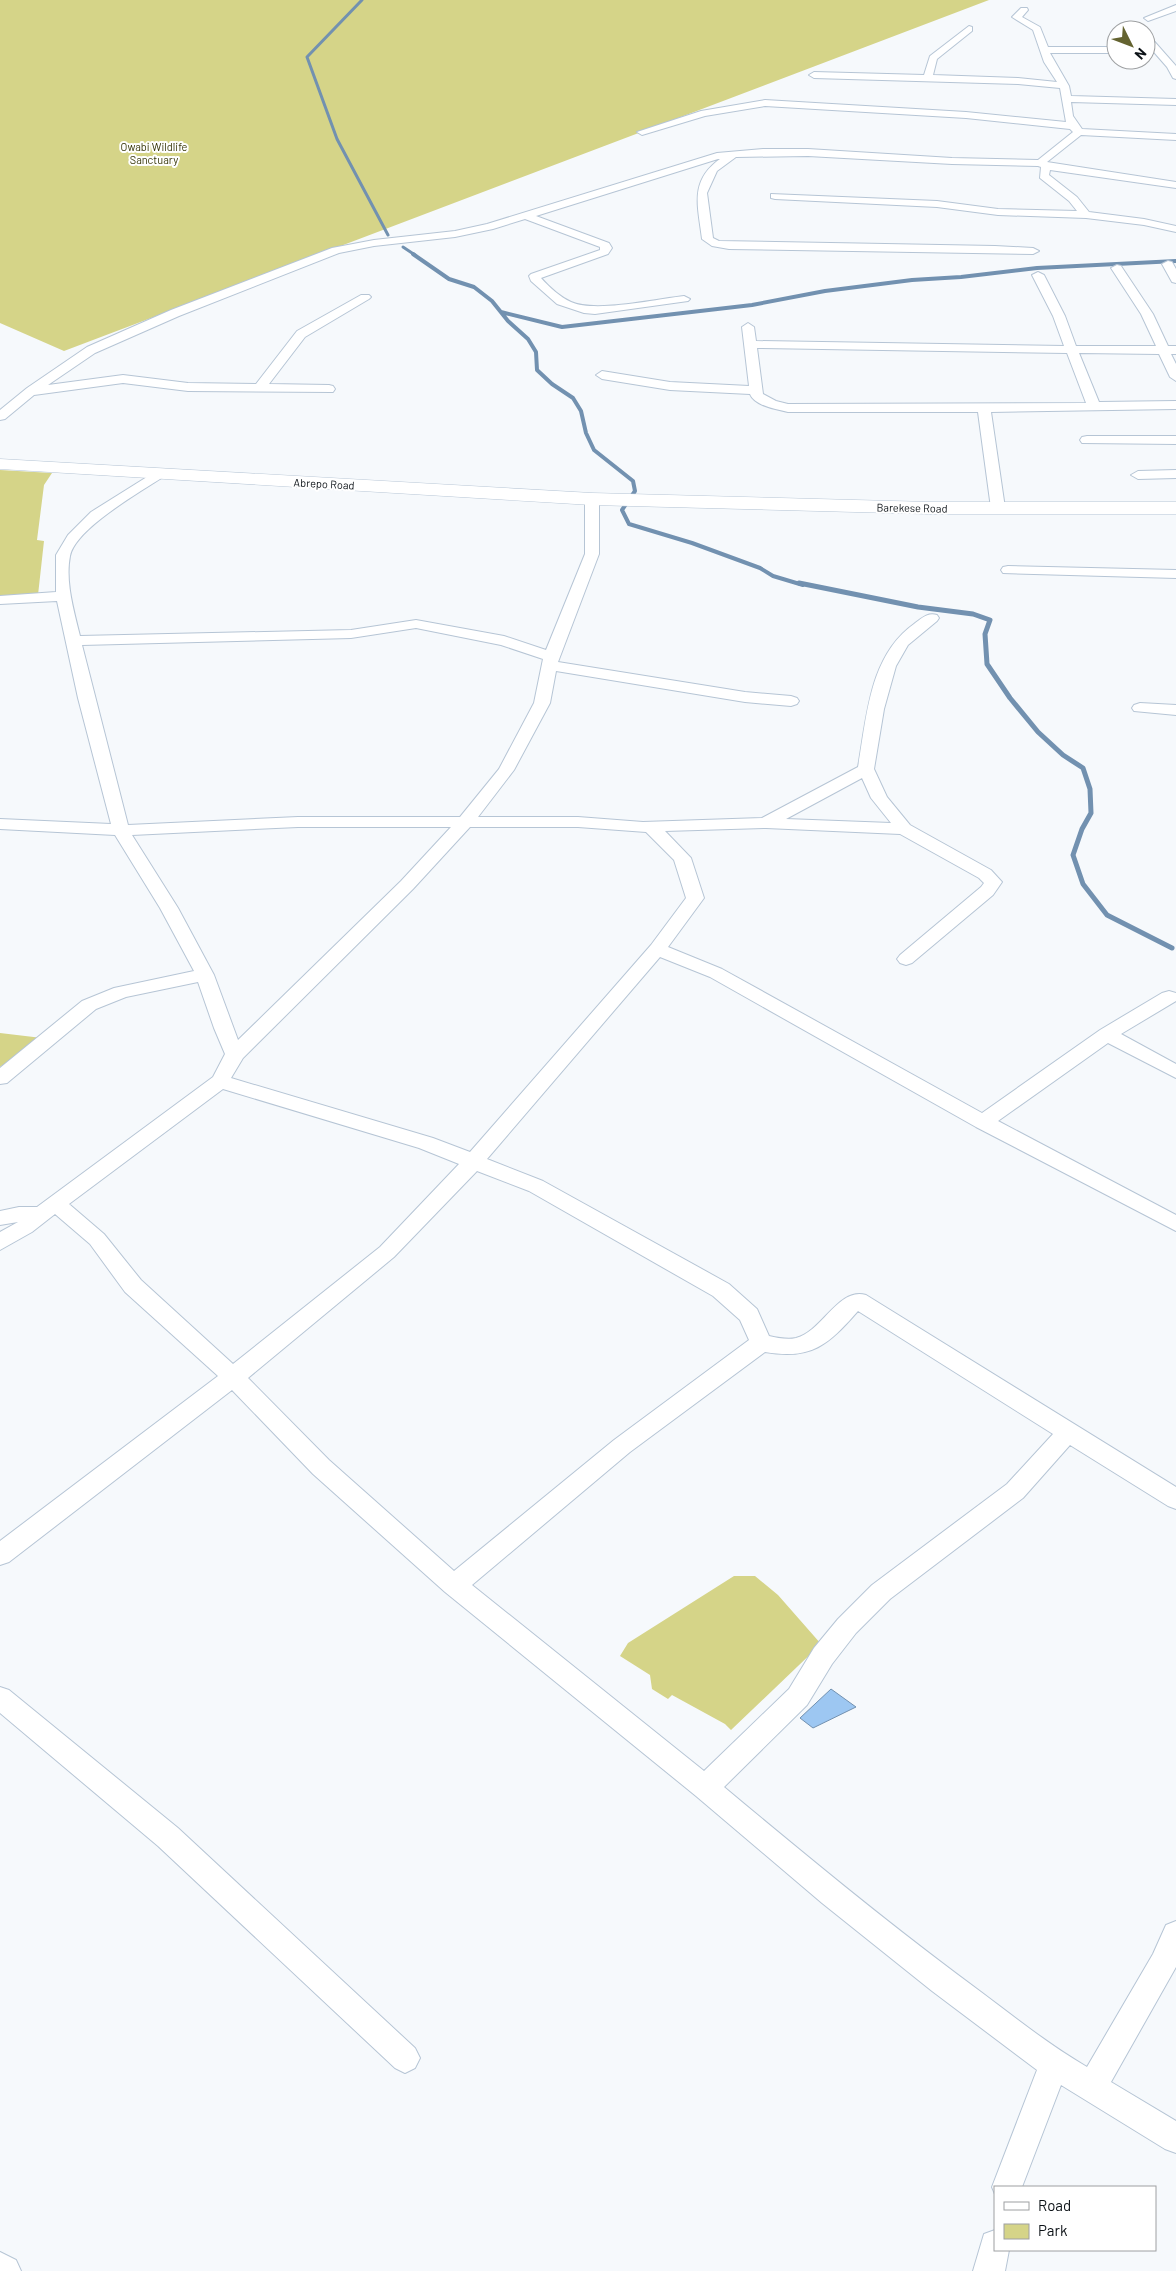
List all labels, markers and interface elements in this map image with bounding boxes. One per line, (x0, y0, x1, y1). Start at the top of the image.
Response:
north arrow (1106, 20, 1156, 70)
text: N (1132, 45, 1150, 63)
park label: Owabi Wildlife Sanctuary (121, 140, 188, 166)
street label: Abrepo Road (293, 475, 355, 492)
street label: Barekese Road (876, 500, 948, 515)
legend (994, 2186, 1156, 2251)
text: Road (1038, 2196, 1071, 2214)
text: Park (1038, 2221, 1068, 2239)

